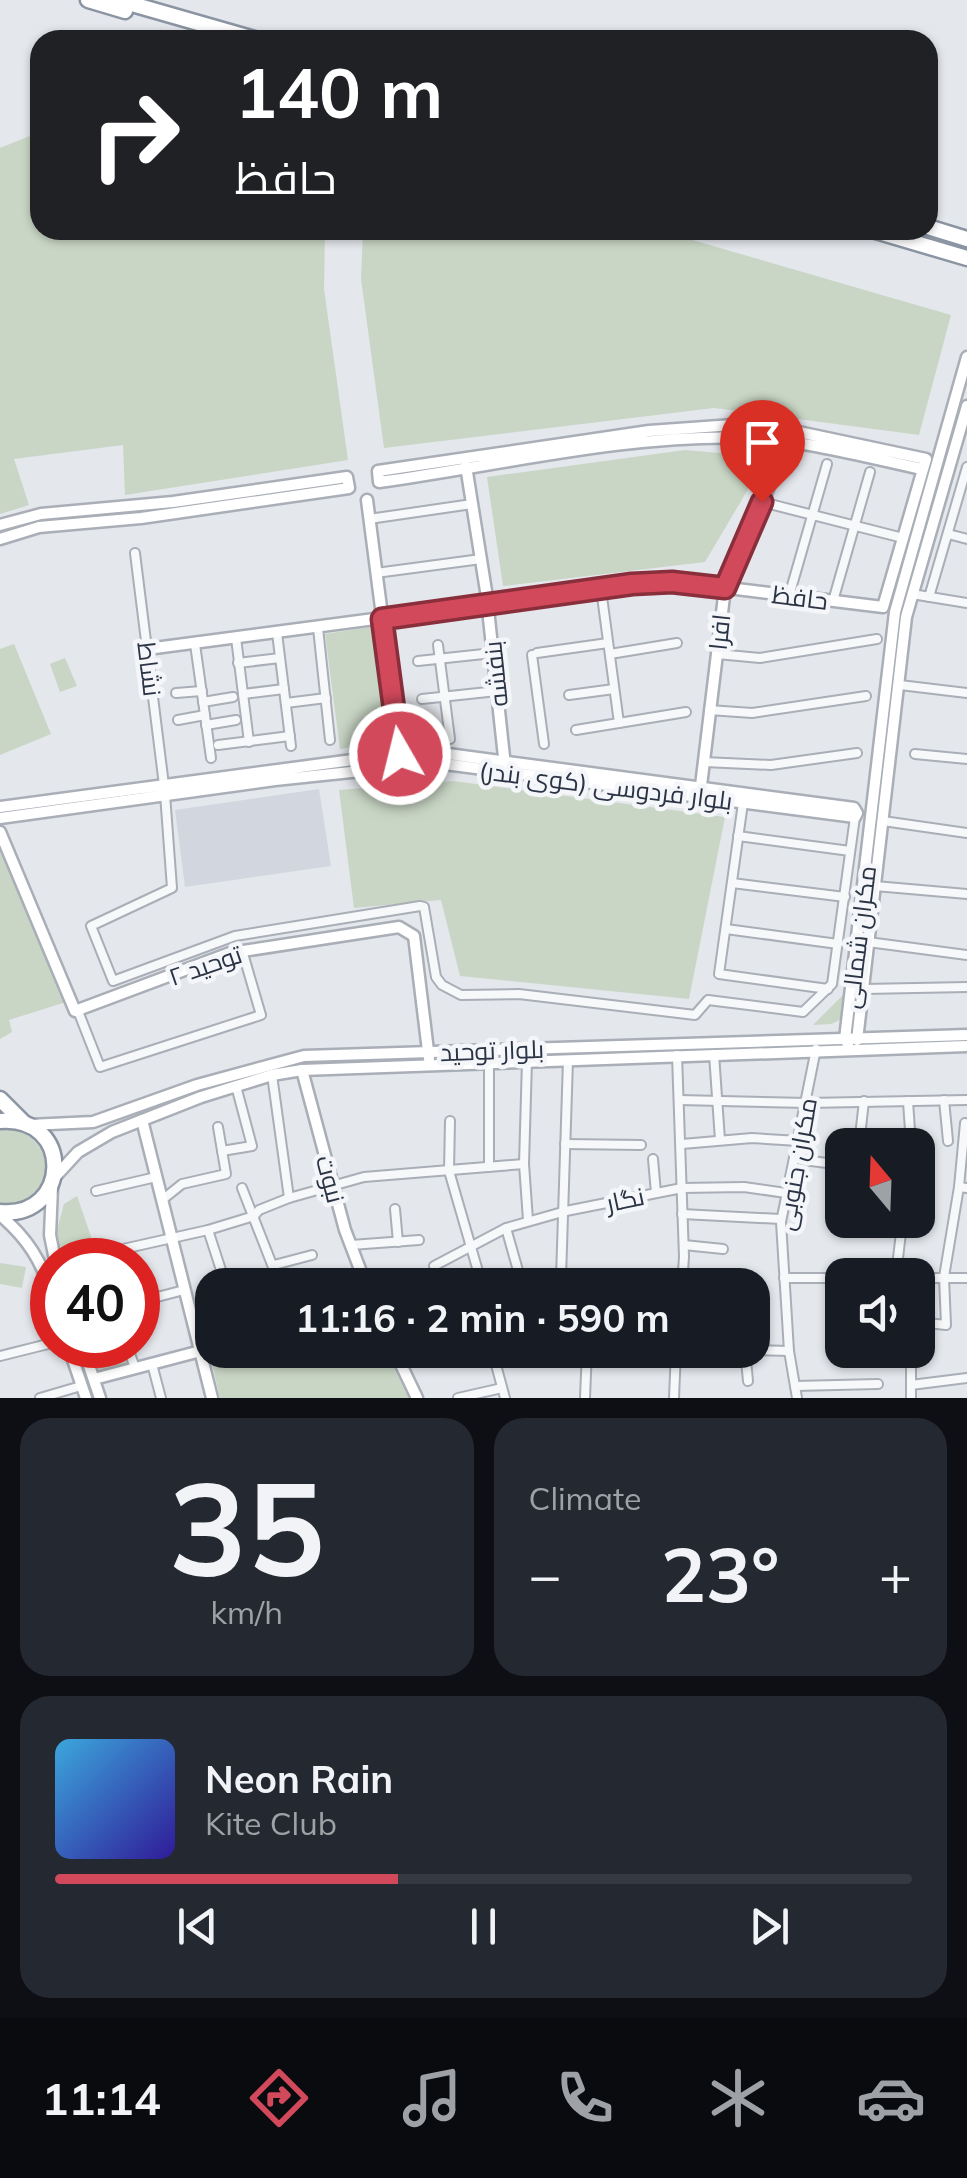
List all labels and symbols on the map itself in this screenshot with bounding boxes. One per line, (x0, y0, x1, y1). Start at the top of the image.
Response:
pin (720, 400, 805, 503)
street label: حافظ (770, 578, 830, 616)
street label: افرا (702, 612, 736, 652)
street label: نشاط (131, 640, 169, 698)
street label: بنفشه (476, 640, 514, 708)
position arrow (348, 702, 452, 806)
street label: بلوار فردوسی (کوی بندر) (477, 754, 735, 816)
street label: مکران شمالی (834, 864, 882, 1010)
street label: توحید ۲ (164, 938, 246, 992)
street label: بلوار توحید (439, 1033, 545, 1067)
street label: مکران جنوبی (769, 1095, 823, 1233)
north arrow (825, 1128, 935, 1238)
street label: نبوت (310, 1152, 352, 1206)
street label: نگار (601, 1180, 647, 1219)
speed limit sign: 40 (30, 1238, 160, 1368)

